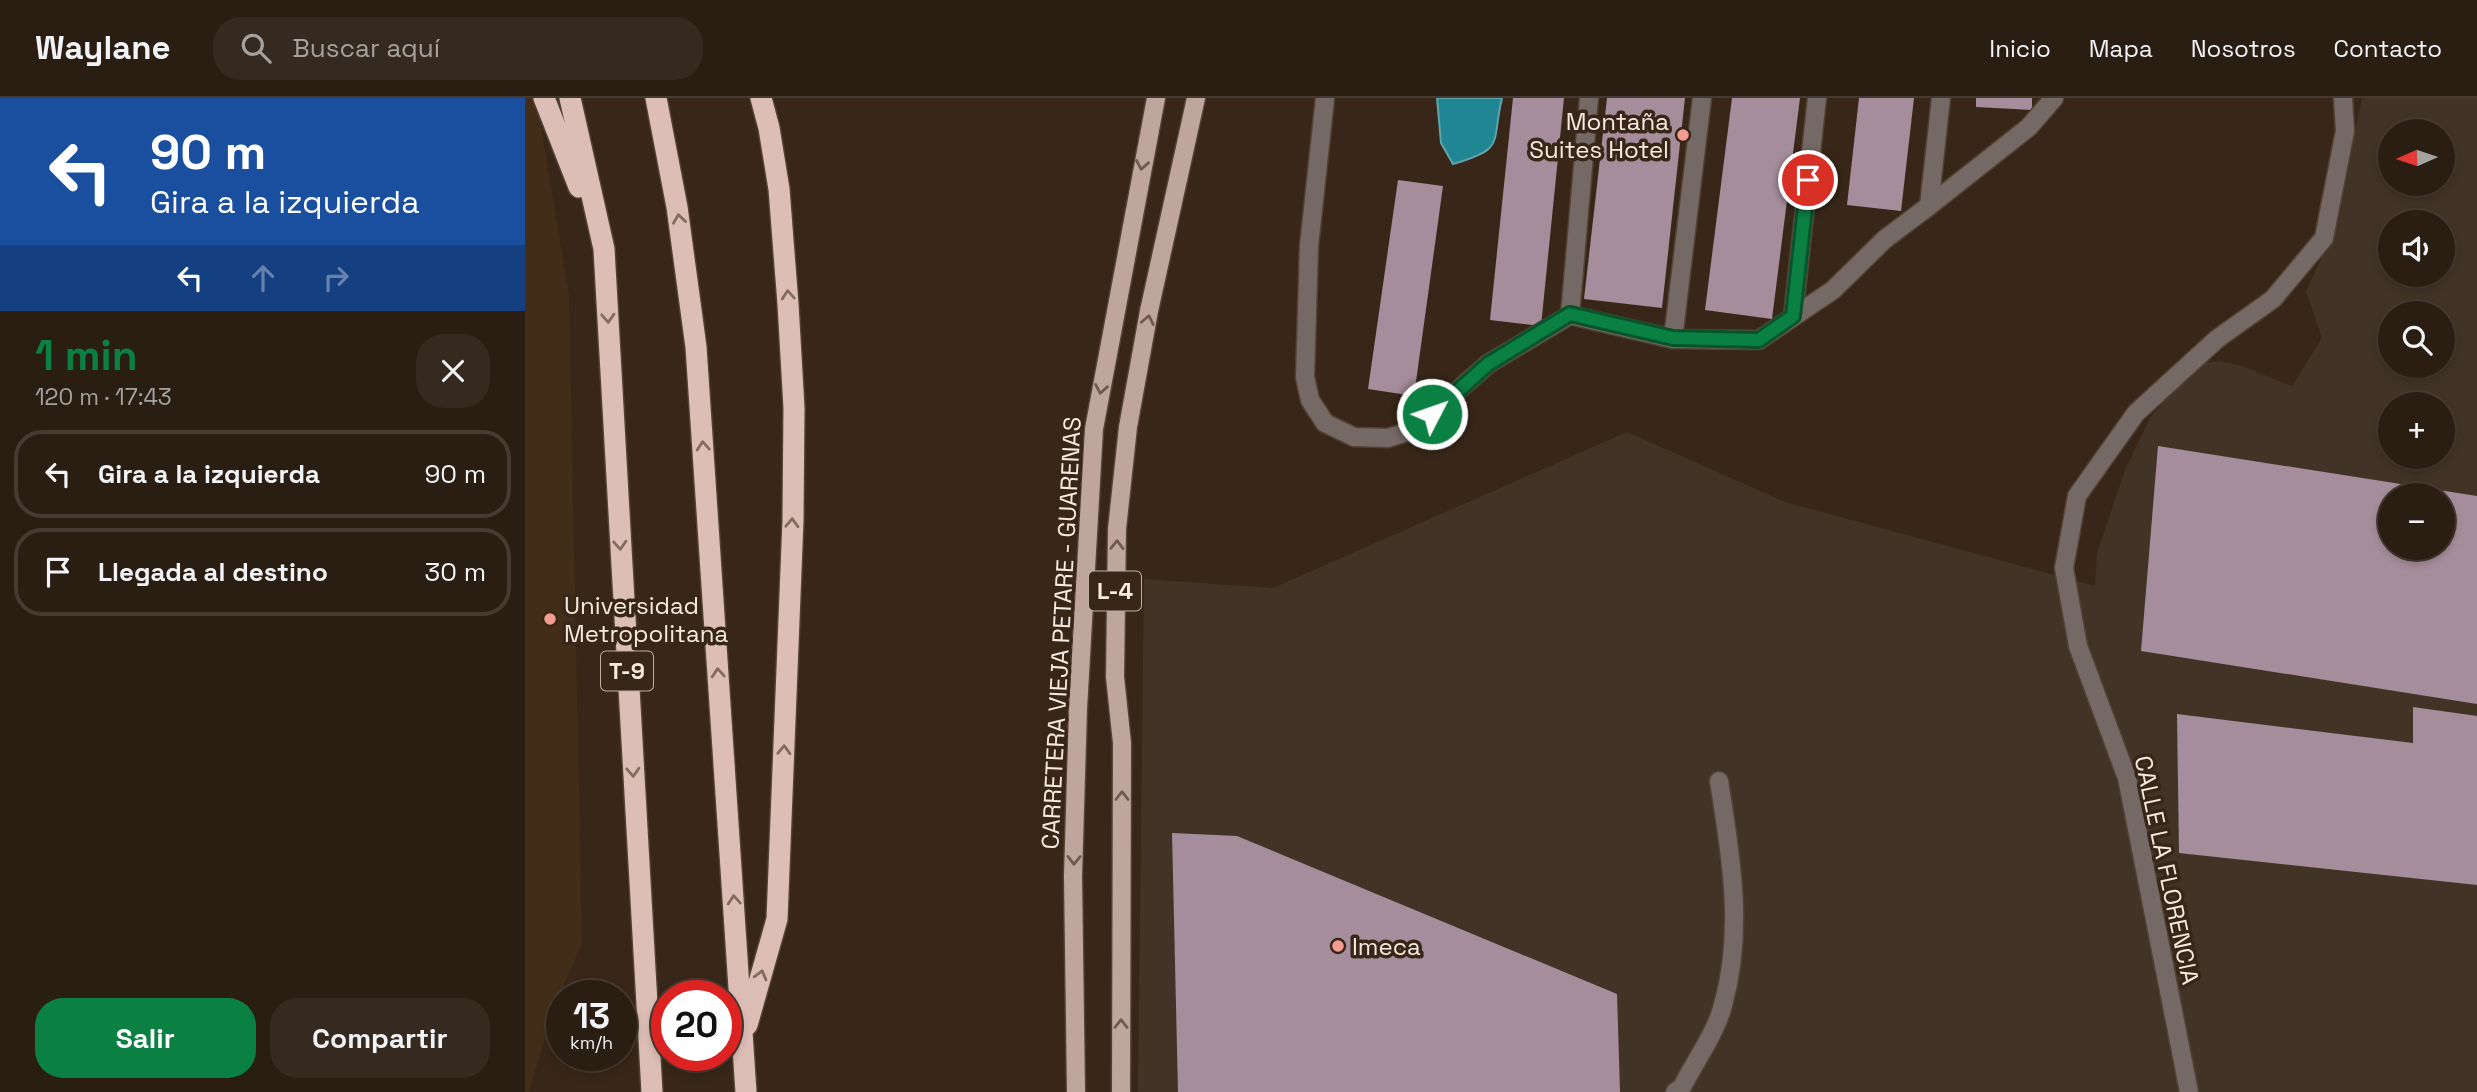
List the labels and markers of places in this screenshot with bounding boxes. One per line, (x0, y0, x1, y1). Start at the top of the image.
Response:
place label: Montaña Suites Hotel (1529, 106, 1669, 165)
marker: Montaña Suites Hotel (1675, 127, 1691, 143)
pin (1778, 150, 1838, 210)
place label: Universidad Metropolitana (564, 590, 729, 649)
marker: Universidad Metropolitana (542, 611, 558, 627)
place label: Imeca (1352, 931, 1421, 962)
marker: Imeca (1330, 938, 1346, 954)

